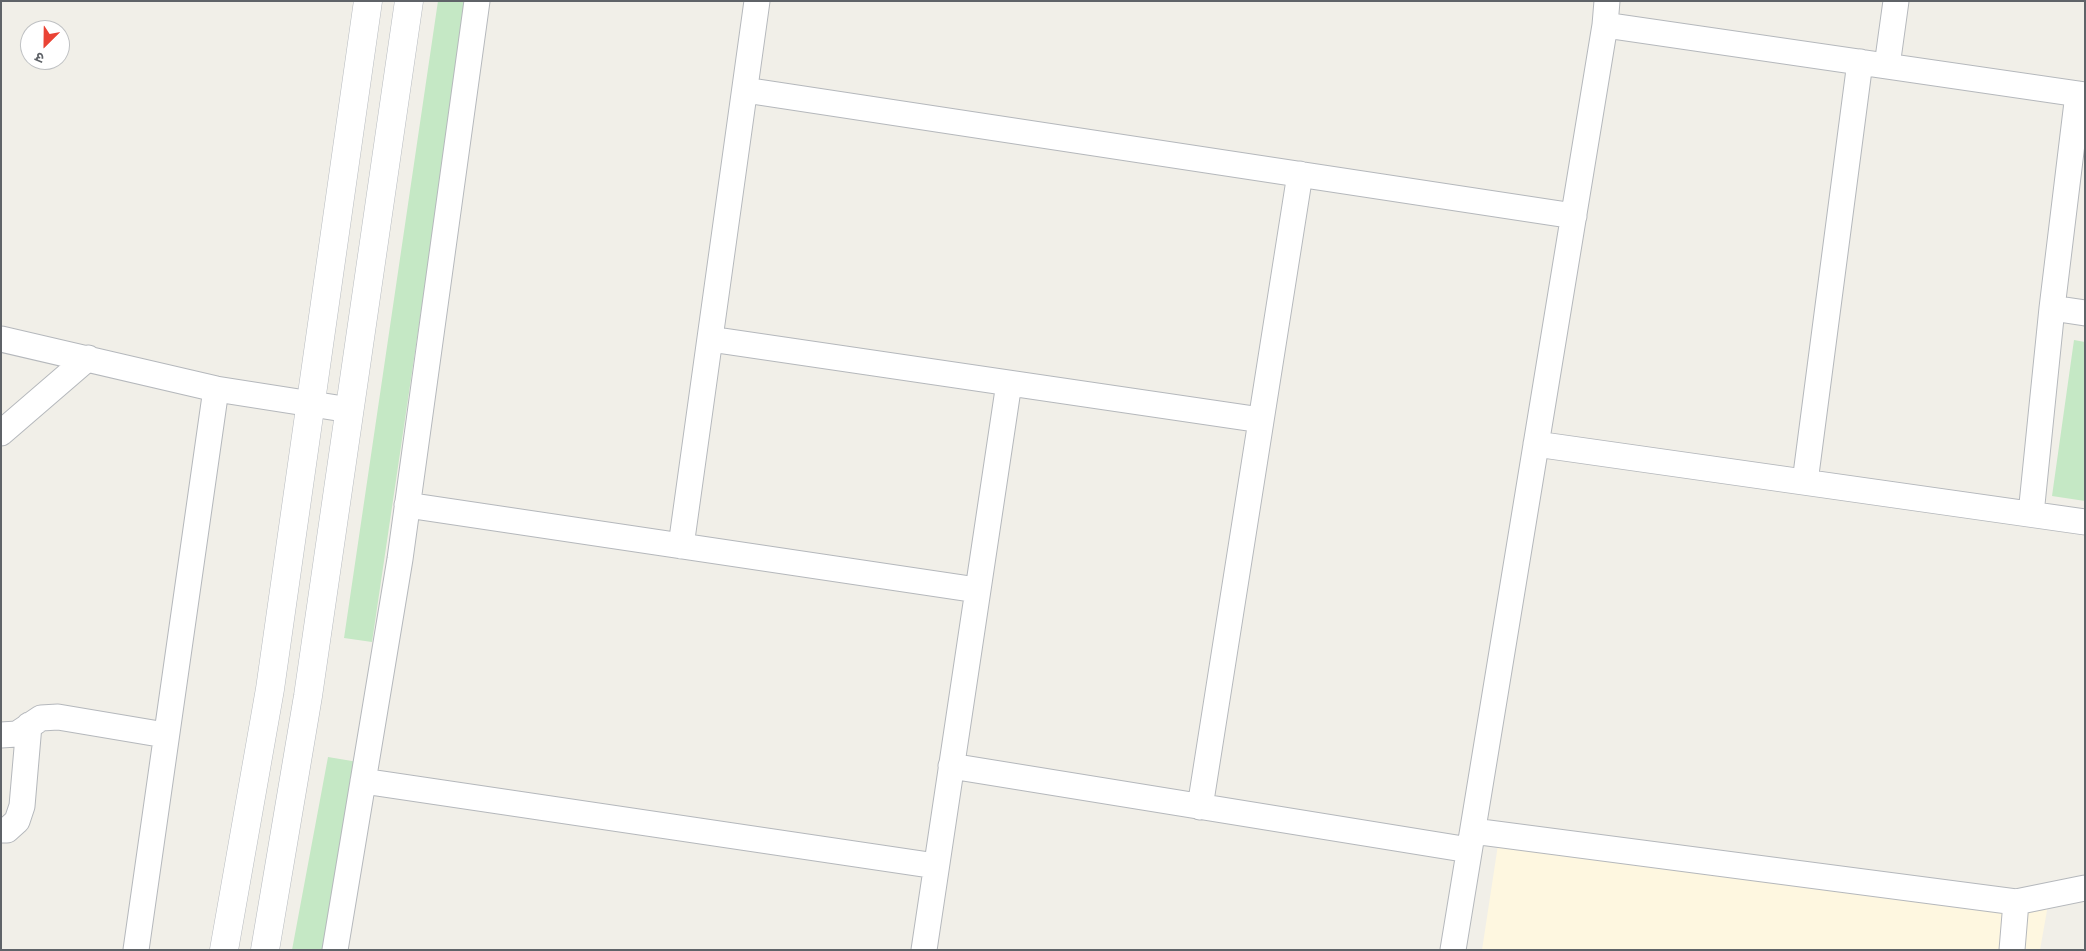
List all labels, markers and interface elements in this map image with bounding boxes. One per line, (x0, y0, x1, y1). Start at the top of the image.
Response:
north arrow (20, 20, 70, 70)
text: उ (32, 49, 46, 68)

